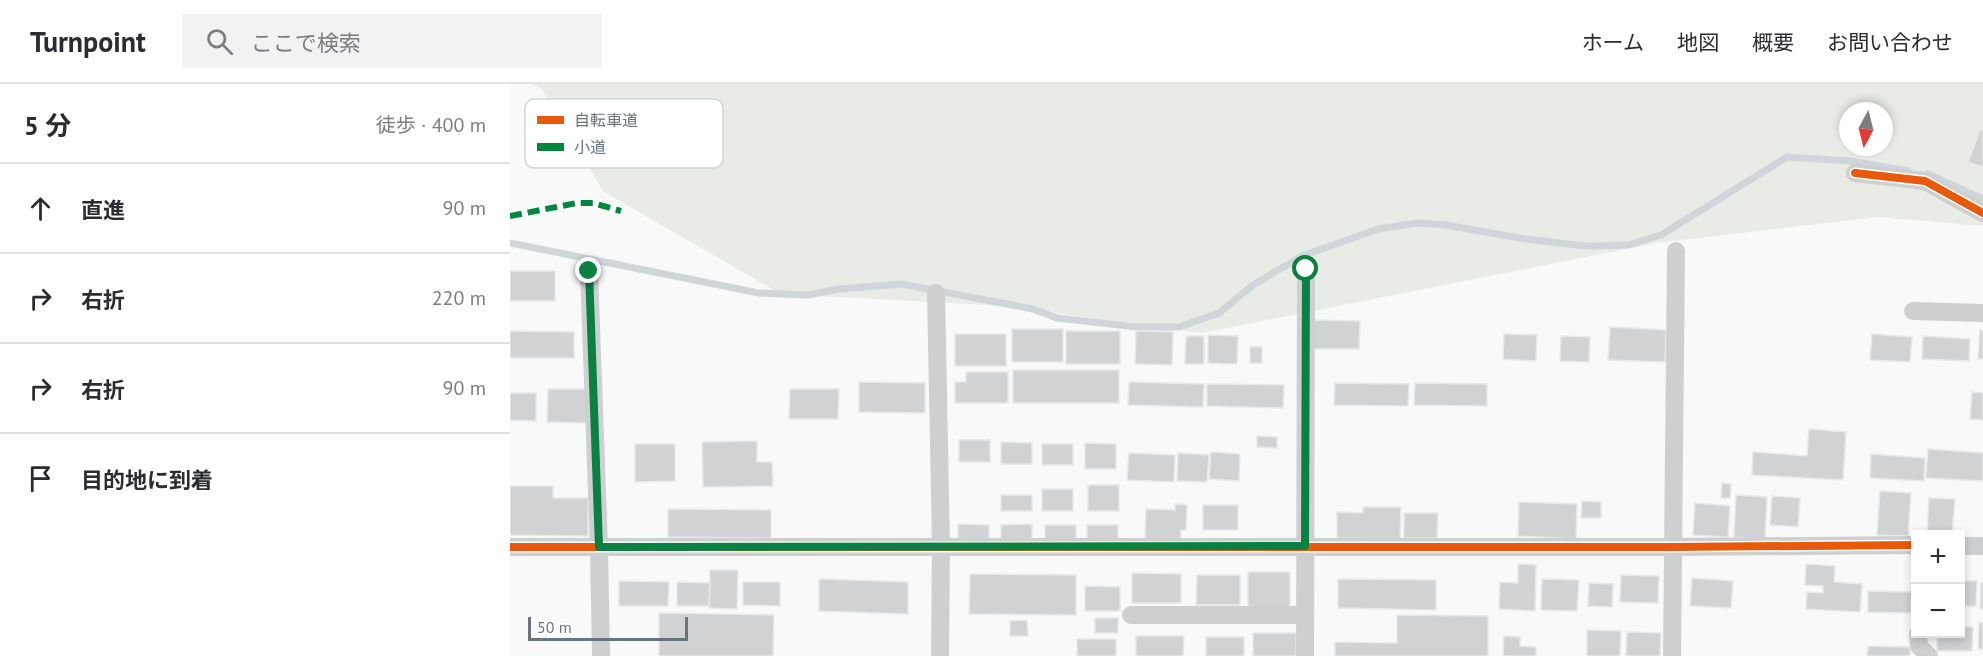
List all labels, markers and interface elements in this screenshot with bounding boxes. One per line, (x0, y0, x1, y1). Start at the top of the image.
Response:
search box (182, 14, 602, 68)
text: Turnpoint (30, 23, 146, 60)
icon: search (203, 25, 236, 58)
text: ここで検索 (251, 29, 361, 57)
text: ホーム (1582, 29, 1644, 56)
text: 地図 (1677, 29, 1719, 56)
text: 概要 (1752, 29, 1794, 56)
text: お問い合わせ (1827, 29, 1953, 56)
legend (525, 99, 723, 168)
north arrow (1839, 102, 1893, 156)
text: 5 分 (24, 109, 71, 142)
text: 自転車道 (574, 110, 638, 130)
text: 徒歩 · 400 m (376, 112, 486, 138)
text: 小道 (574, 137, 606, 157)
icon: ahead (24, 192, 57, 225)
text: 90 m (443, 195, 486, 221)
text: 直進 (81, 196, 125, 224)
route start (1292, 255, 1318, 281)
route end (575, 257, 601, 283)
icon: right (24, 282, 57, 315)
text: 220 m (432, 285, 486, 311)
text: 右折 (81, 286, 125, 314)
icon: right (24, 372, 57, 405)
text: 90 m (443, 375, 486, 401)
text: 右折 (81, 376, 125, 404)
icon: arrive (24, 462, 57, 495)
text: 目的地に到着 (81, 466, 213, 494)
map controls (1911, 530, 1965, 638)
button: + (1911, 530, 1965, 584)
button: − (1911, 584, 1965, 638)
scale bar (528, 614, 688, 642)
text: 50 m (537, 617, 572, 637)

